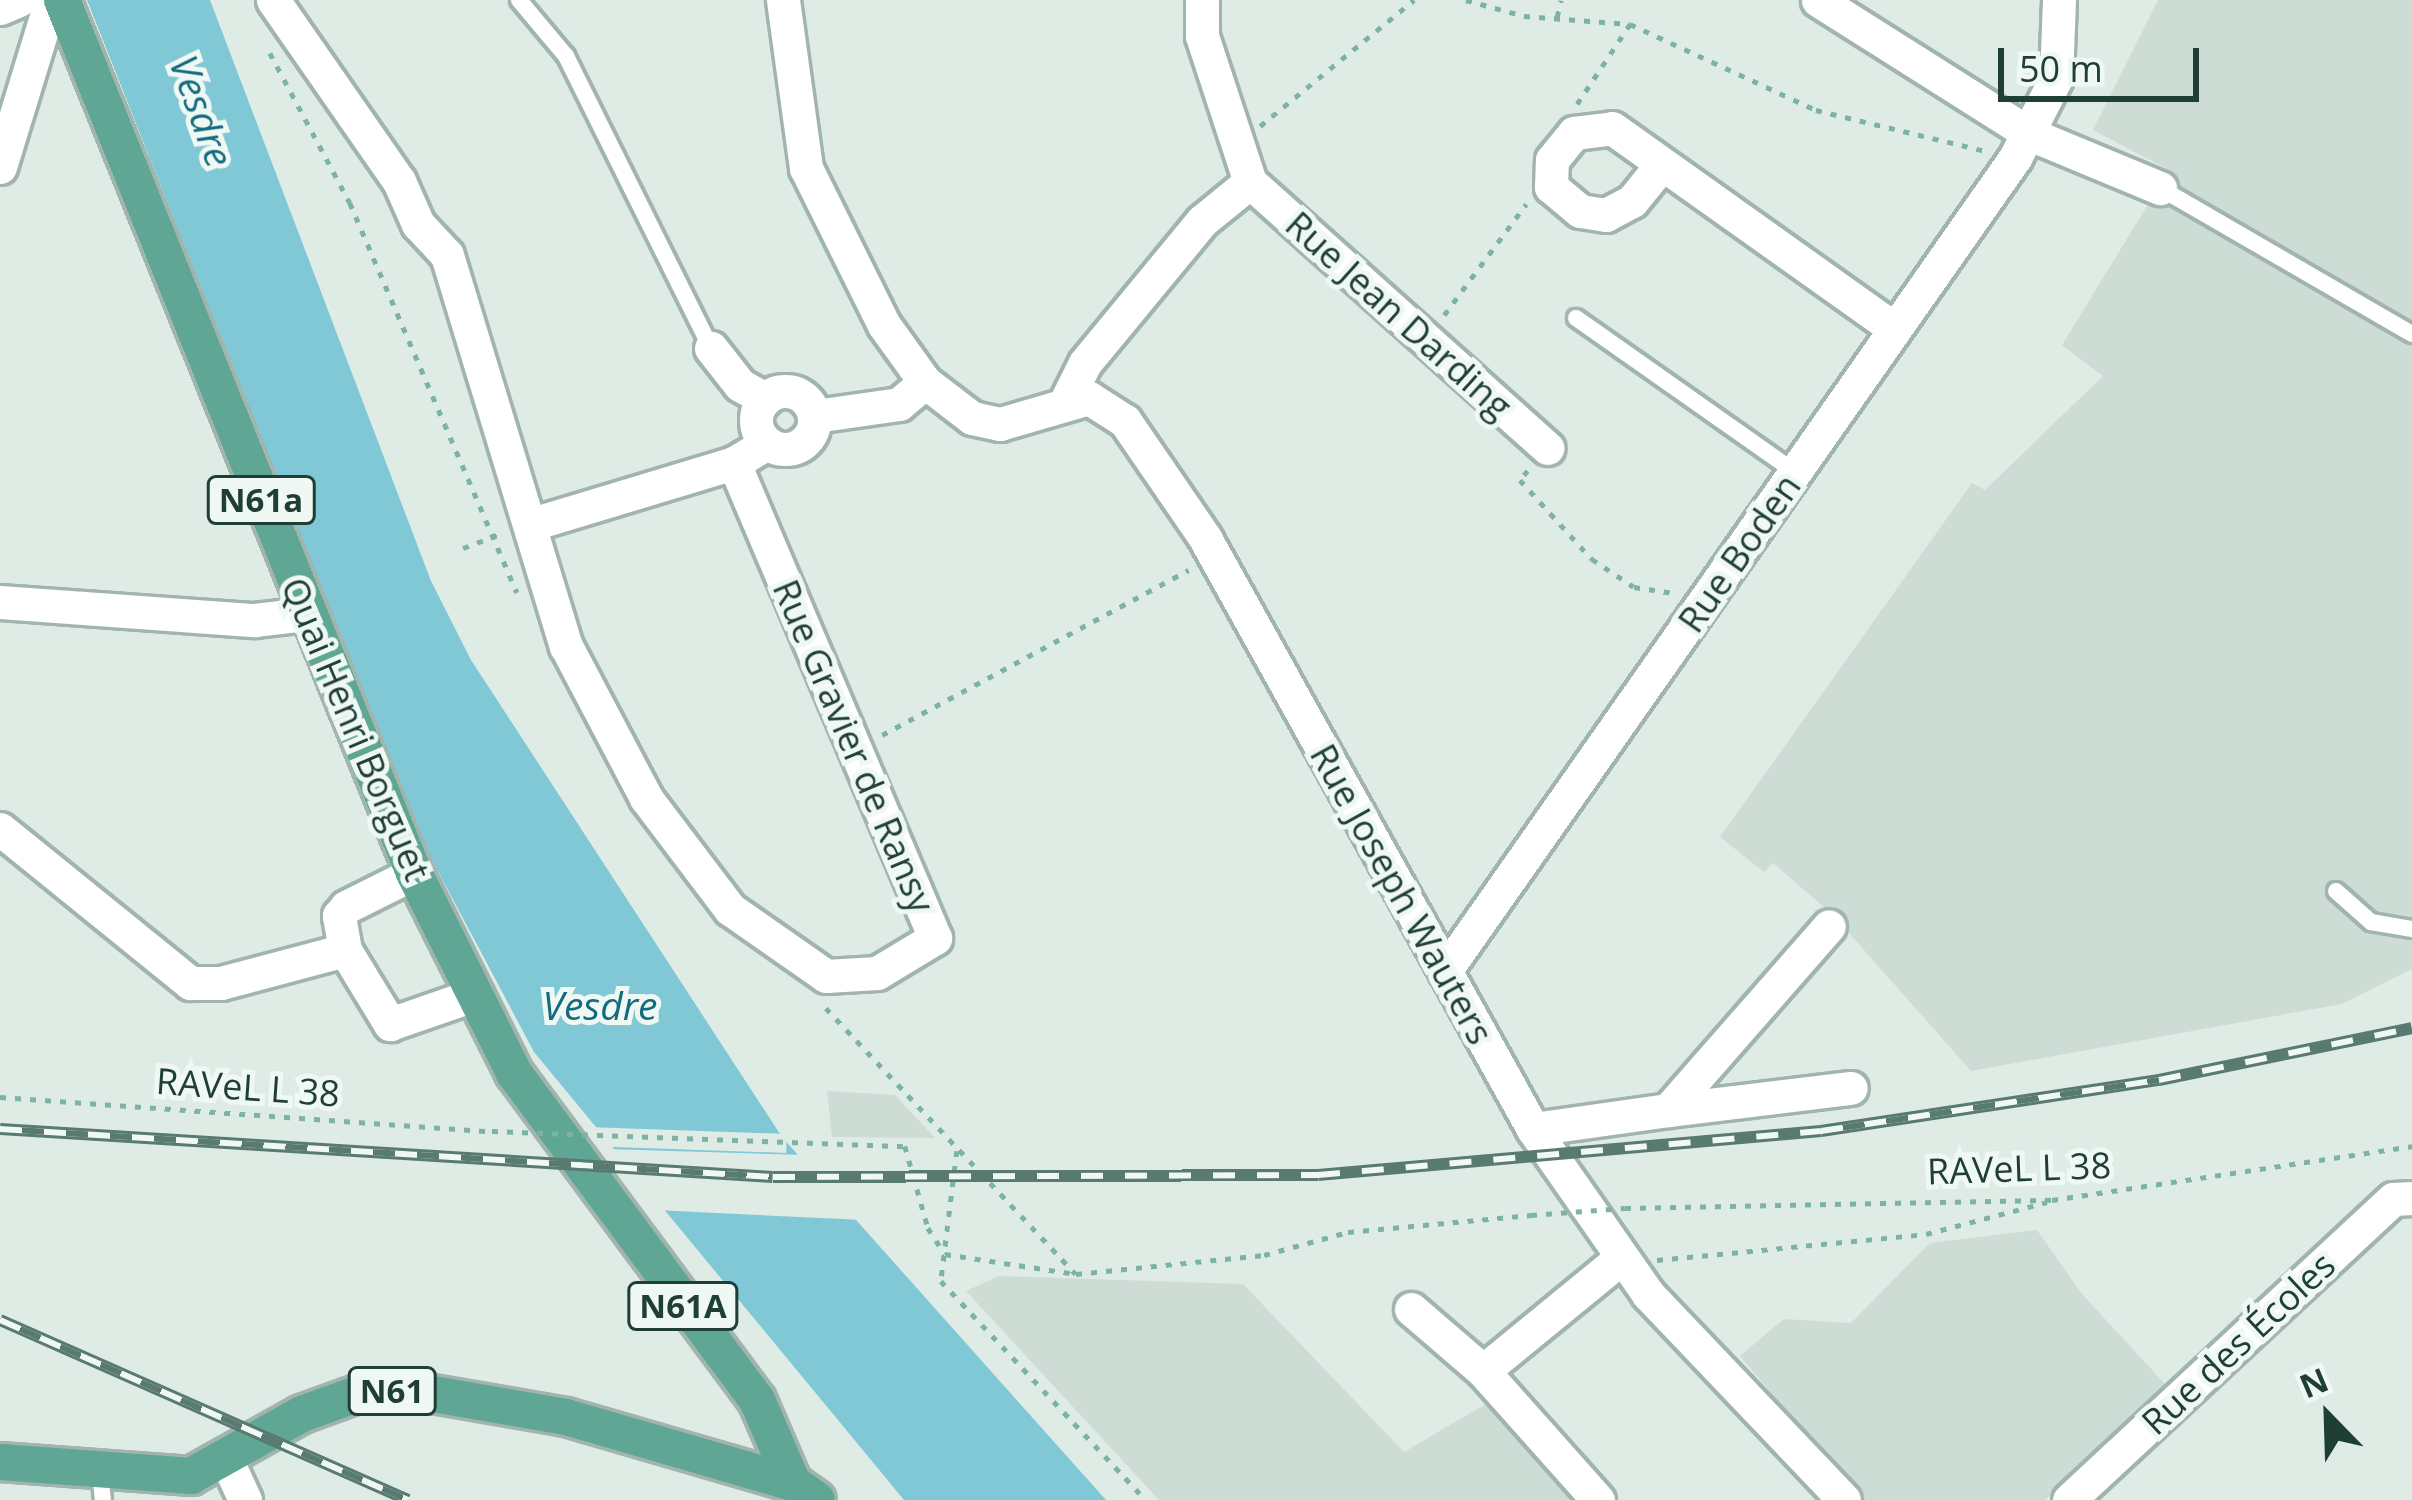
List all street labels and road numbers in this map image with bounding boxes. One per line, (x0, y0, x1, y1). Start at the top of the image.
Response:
street label: Rue Jean Darding (1277, 202, 1521, 428)
street label: Rue Boden (1669, 466, 1809, 640)
road number: N61a (204, 473, 318, 527)
street label: Quai Henri Borguet (273, 571, 439, 887)
street label: Rue Gravier de Ransy (764, 573, 944, 919)
street label: Rue Joseph Wauters (1302, 736, 1502, 1052)
street label: RAVeL L 38 (155, 1059, 341, 1115)
street label: RAVeL L 38 (1926, 1143, 2112, 1193)
street label: Rue des Écoles (2133, 1243, 2343, 1443)
road number: N61A (626, 1279, 740, 1333)
road number: N61 (347, 1364, 437, 1418)

